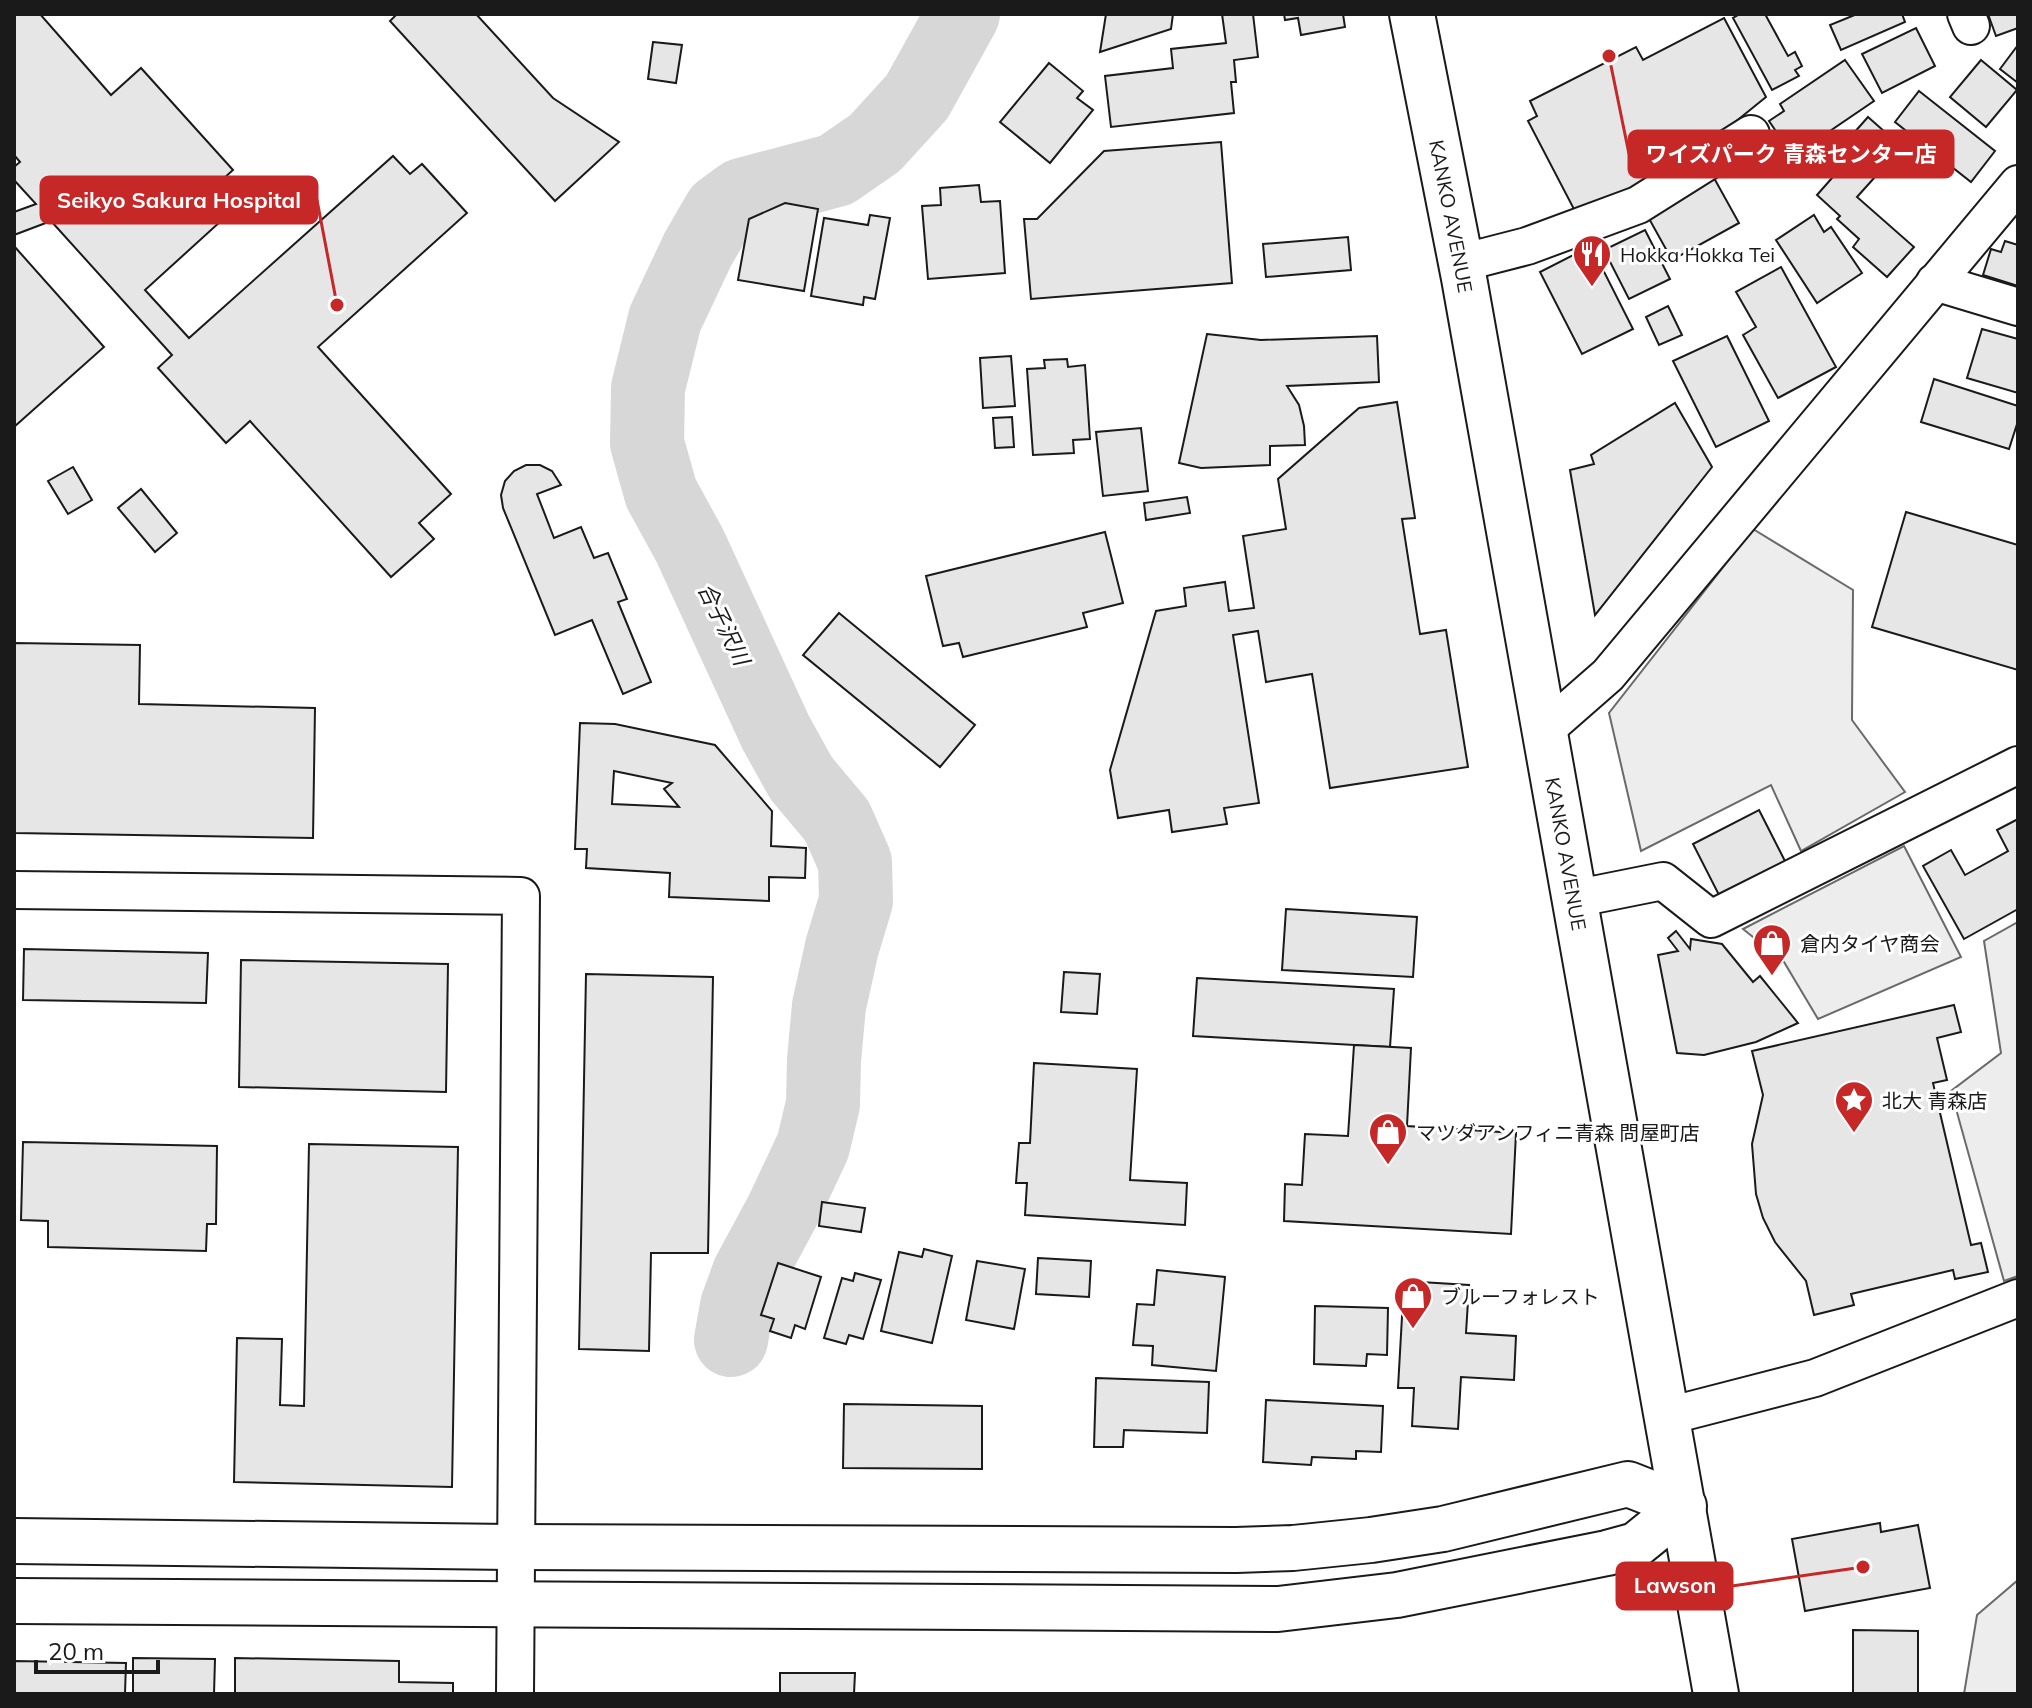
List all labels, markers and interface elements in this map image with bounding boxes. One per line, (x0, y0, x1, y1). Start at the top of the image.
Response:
callout: ワイズパーク 青森センター店 (1629, 131, 1953, 177)
street label: KANKO AVENUE (1425, 138, 1479, 295)
text: ワイズパーク 青森センター店 (1645, 140, 1937, 168)
callout: Seikyo Sakura Hospital (41, 177, 317, 223)
text: Seikyo Sakura Hospital (57, 186, 301, 214)
restaurant icon: Hokka Hokka Tei (1571, 233, 1613, 288)
place label: Hokka Hokka Tei (1620, 242, 1775, 267)
water label: 合子沢川 (692, 578, 757, 671)
street label: KANKO AVENUE (1541, 775, 1592, 933)
shop icon: 倉内タイヤ商会 (1751, 922, 1793, 977)
place label: 倉内タイヤ商会 (1800, 931, 1939, 956)
place icon: 北大 青森店 (1833, 1079, 1875, 1134)
place label: 北大 青森店 (1882, 1088, 1987, 1113)
shop icon: マツダアンフィニ青森 問屋町店 (1367, 1111, 1409, 1166)
place label: マツダアンフィニ青森 問屋町店 (1416, 1120, 1699, 1145)
shop icon: ブルーフォレスト (1392, 1275, 1434, 1330)
place label: ブルーフォレスト (1441, 1284, 1600, 1309)
callout: Lawson (1617, 1563, 1732, 1609)
text: Lawson (1634, 1571, 1716, 1599)
scale bar (36, 1624, 158, 1674)
text: 20 m (48, 1636, 104, 1666)

